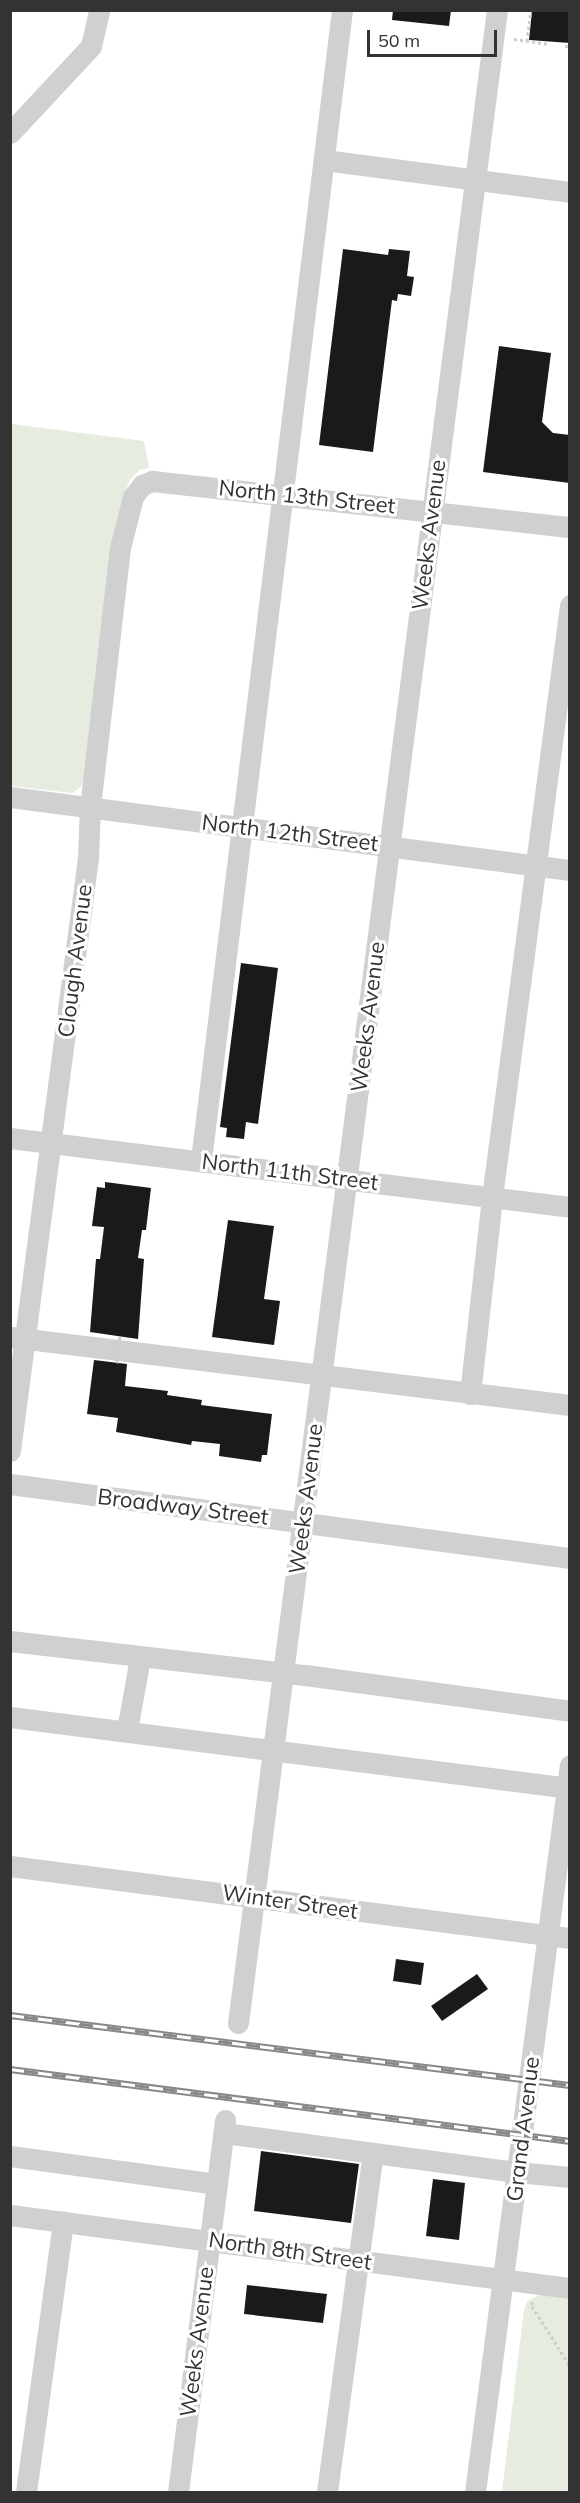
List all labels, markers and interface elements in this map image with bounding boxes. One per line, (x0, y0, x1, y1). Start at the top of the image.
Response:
scale bar (370, 18, 500, 56)
text: 50 m (378, 29, 420, 52)
street label: Weeks Avenue (407, 458, 451, 612)
street label: North 13th Street (217, 475, 397, 519)
street label: North 12th Street (200, 809, 380, 857)
street label: Clough Avenue (53, 883, 97, 1039)
street label: Weeks Avenue (346, 940, 390, 1094)
street label: North 11th Street (200, 1148, 380, 1196)
street label: Weeks Avenue (284, 1422, 328, 1576)
street label: Broadway Street (96, 1483, 270, 1531)
street label: Winter Street (220, 1879, 360, 1925)
street label: Grand Avenue (501, 2055, 545, 2203)
street label: North 8th Street (207, 2226, 373, 2276)
street label: Weeks Avenue (175, 2265, 219, 2419)

